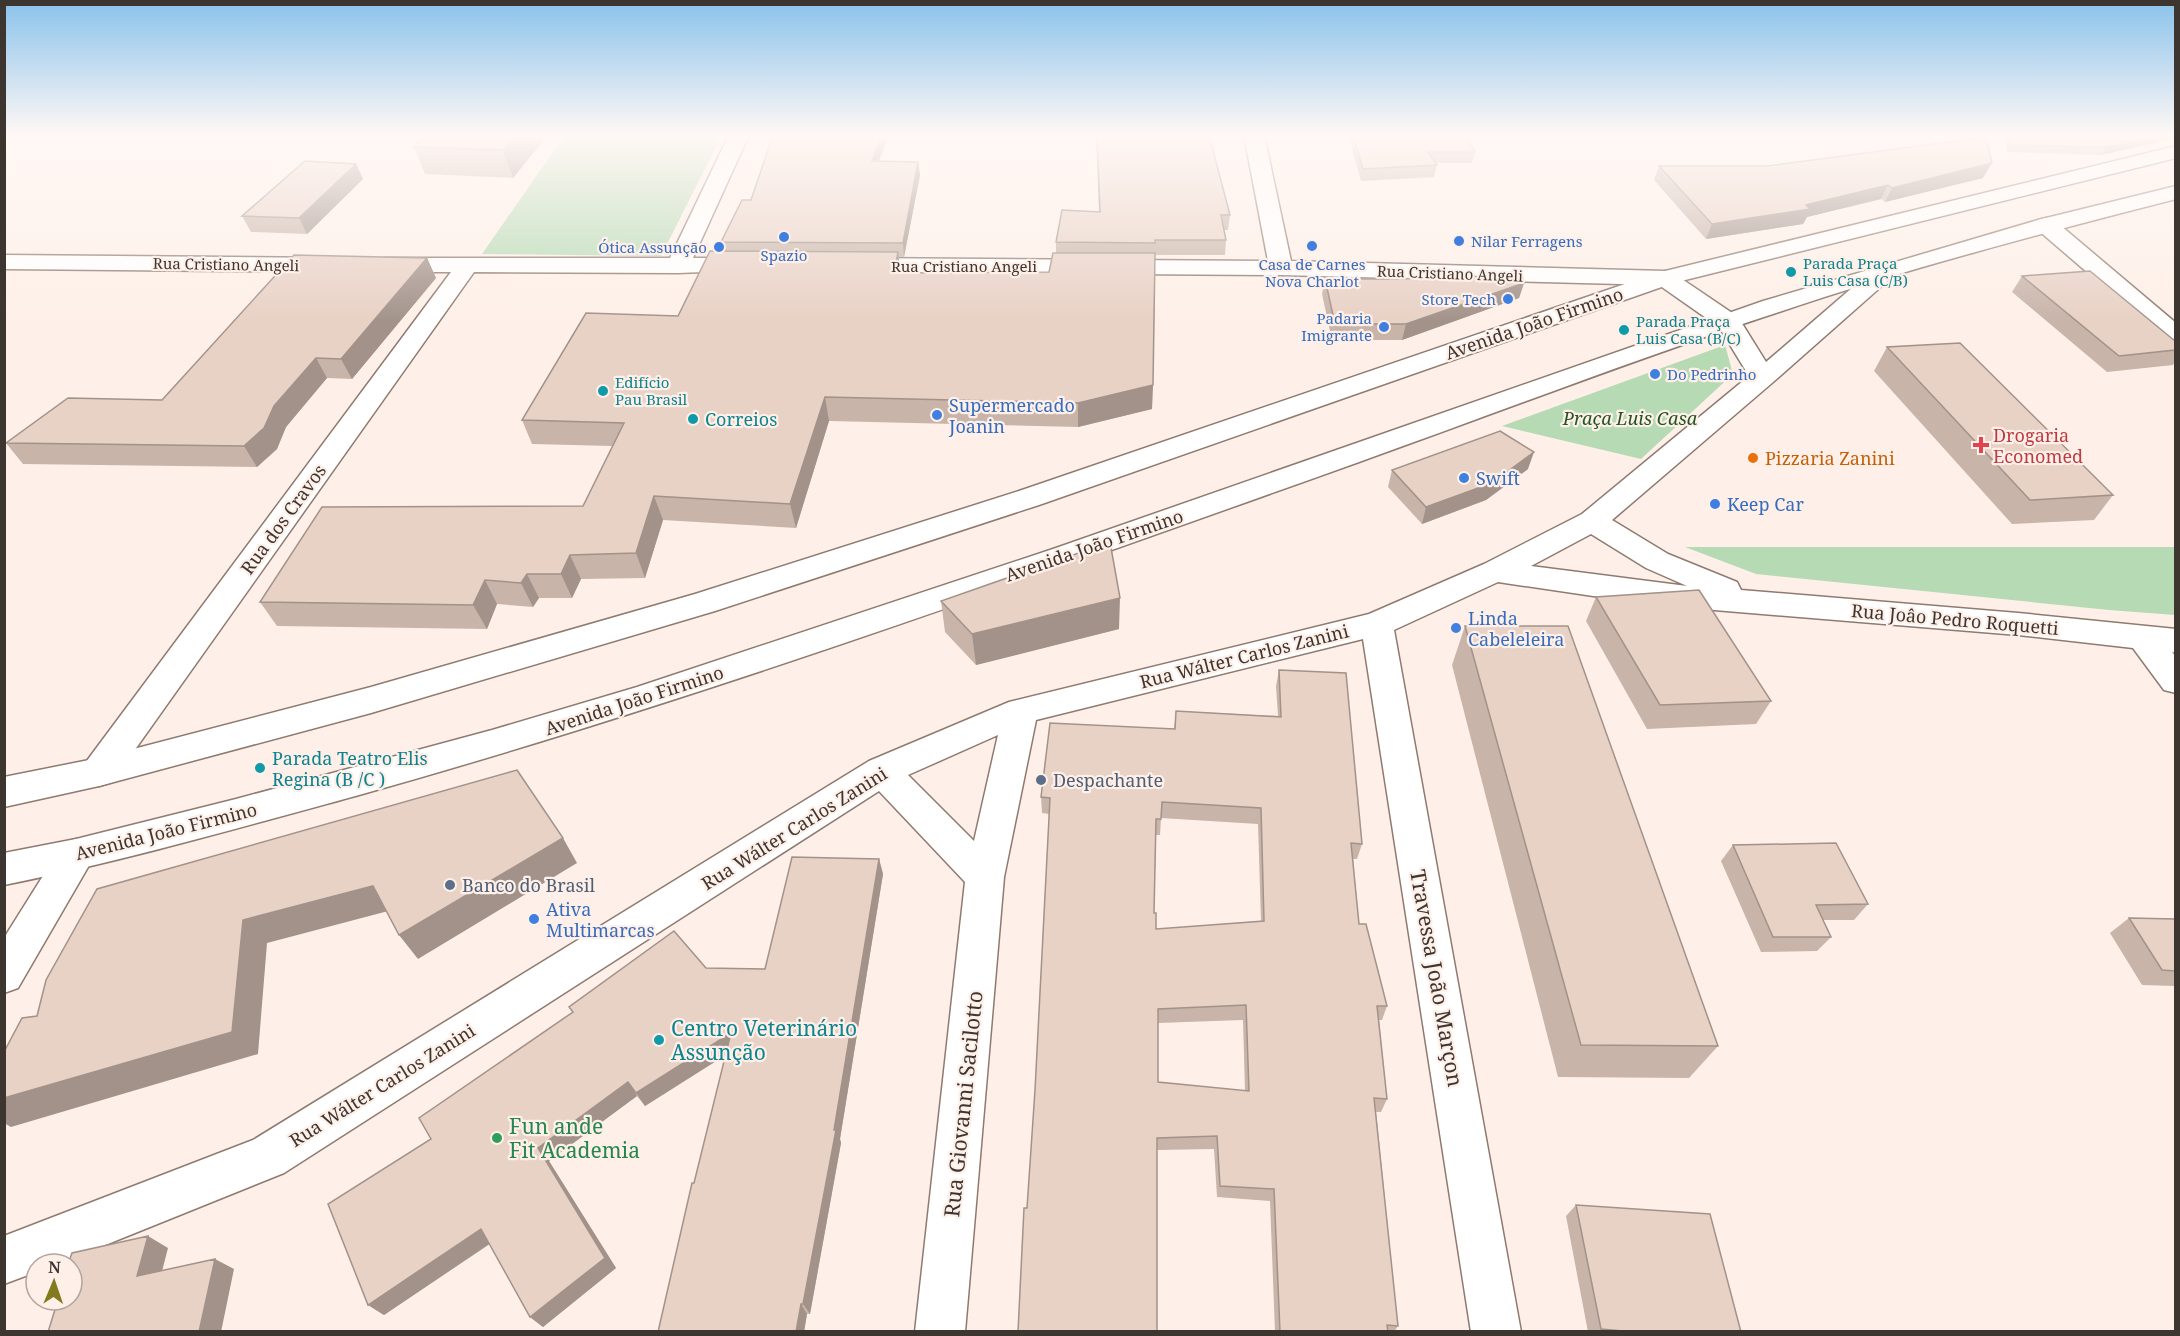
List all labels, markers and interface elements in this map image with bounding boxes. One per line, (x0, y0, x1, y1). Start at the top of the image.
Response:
marker: Spazio (777, 230, 791, 244)
place label: Nilar Ferragens (1471, 231, 1583, 251)
marker: Nilar Ferragens (1452, 234, 1466, 248)
place label: Ótica Assunção (598, 237, 707, 257)
marker: Casa de Carnes Nova Charlot (1305, 239, 1319, 253)
marker: Ótica Assunção (712, 240, 726, 254)
place label: Spazio (761, 245, 807, 265)
street label: Rua Cristiano Angeli (153, 253, 299, 275)
place label: Parada Praça Luis Casa (C/B) (1803, 253, 1908, 290)
place label: Casa de Carnes Nova Charlot (1258, 254, 1366, 291)
street label: Rua Cristiano Angeli (891, 256, 1037, 276)
street label: Rua Cristiano Angeli (1377, 260, 1524, 286)
marker: Parada Praça Luis Casa (C/B) (1784, 265, 1798, 279)
street label: Avenida João Firmino (1442, 281, 1626, 365)
place label: Store Tech (1422, 289, 1496, 309)
marker: Store Tech (1501, 292, 1515, 306)
place label: Padaria Imigrante (1301, 308, 1372, 345)
place label: Parada Praça Luis Casa (B/C) (1636, 311, 1741, 348)
marker: Padaria Imigrante (1377, 320, 1391, 334)
marker: Parada Praça Luis Casa (B/C) (1617, 323, 1631, 337)
place label: Do Pedrinho (1667, 364, 1756, 384)
marker: Do Pedrinho (1648, 367, 1662, 381)
place label: Edifício Pau Brasil (615, 372, 688, 409)
marker: Edifício Pau Brasil (596, 384, 610, 398)
place label: Supermercado Joanin (948, 393, 1075, 438)
park label: Praça Luis Casa (1562, 406, 1698, 430)
place label: Correios (705, 407, 777, 431)
marker: Supermercado Joanin (930, 408, 944, 422)
marker: Correios (686, 412, 700, 426)
place label: Drogaria Economed (1993, 423, 2083, 468)
marker: Drogaria Economed (1974, 438, 1988, 452)
place label: Pizzaria Zanini (1765, 446, 1895, 470)
marker: Pizzaria Zanini (1746, 451, 1760, 465)
street label: Rua dos Cravos (235, 459, 331, 579)
place label: Swift (1476, 466, 1520, 490)
marker: Swift (1457, 471, 1471, 485)
place label: Keep Car (1727, 492, 1804, 516)
marker: Keep Car (1708, 497, 1722, 511)
street label: Avenida João Firmino (1002, 503, 1186, 587)
street label: Rua Joâo Pedro Roquetti (1850, 598, 2060, 640)
place label: Linda Cabeleleira (1468, 606, 1564, 651)
street label: Rua Wálter Carlos Zanini (1137, 618, 1351, 694)
marker: Linda Cabeleleira (1449, 621, 1463, 635)
street label: Avenida João Firmino (542, 660, 726, 740)
place label: Parada Teatro Elis Regina (B /C ) (272, 746, 428, 791)
marker: Parada Teatro Elis Regina (B /C ) (253, 761, 267, 775)
street label: Rua Wálter Carlos Zanini (697, 761, 891, 895)
place label: Despachante (1053, 768, 1163, 792)
marker: Despachante (1034, 773, 1048, 787)
street label: Avenida João Firmino (73, 797, 259, 865)
street label: Travessa João Marçon (1404, 867, 1470, 1089)
place label: Banco do Brasil (462, 873, 595, 897)
marker: Banco do Brasil (443, 878, 457, 892)
place label: Ativa Multimarcas (546, 897, 655, 942)
marker: Ativa Multimarcas (527, 912, 541, 926)
street label: Rua Giovanni Sacilotto (937, 990, 989, 1218)
place label: Centro Veterinário Assunção (671, 1014, 857, 1066)
street label: Rua Wálter Carlos Zanini (285, 1018, 479, 1152)
marker: Centro Veterinário Assunção (652, 1033, 666, 1047)
place label: Fun ande Fit Academia (509, 1112, 640, 1164)
marker: Fun ande Fit Academia (490, 1131, 504, 1145)
north arrow (24, 1252, 84, 1312)
text: N (48, 1256, 62, 1278)

